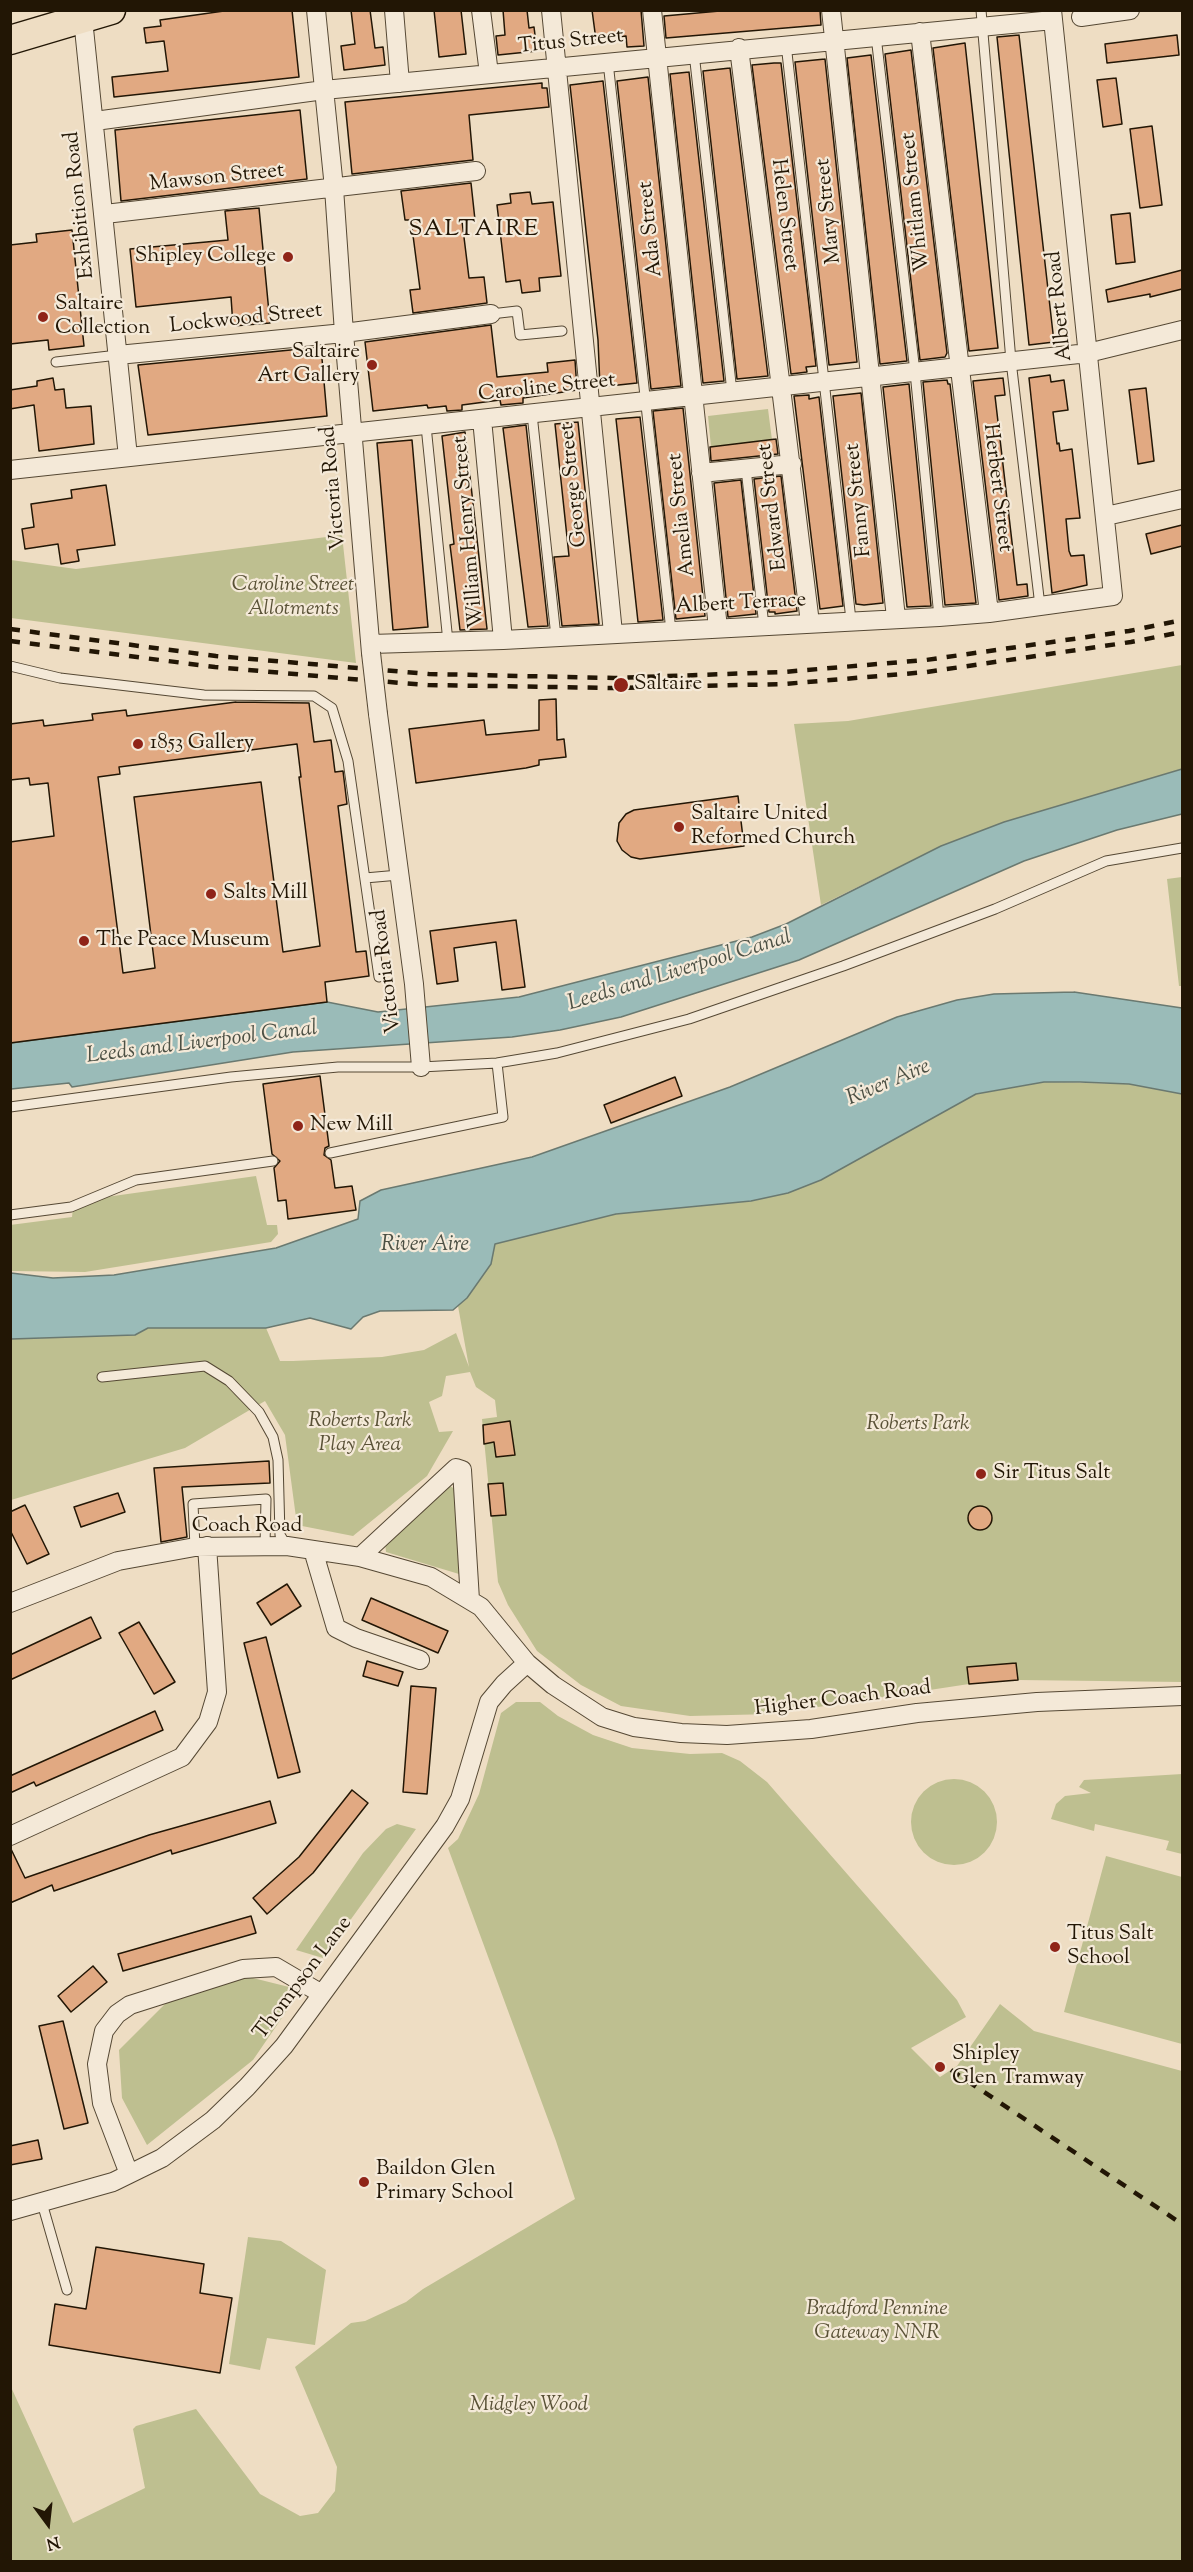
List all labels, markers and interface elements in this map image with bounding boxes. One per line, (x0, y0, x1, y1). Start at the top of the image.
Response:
street label: Titus Street (517, 25, 625, 61)
street label: Exhibition Road (61, 130, 101, 280)
street label: Whitlam Street (897, 131, 937, 273)
street label: Helen Street (764, 157, 802, 273)
street label: Mary Street (812, 157, 848, 265)
street label: Mawson Street (148, 159, 286, 199)
street label: Ada Street (634, 180, 670, 278)
district label: SALTAIRE (408, 217, 540, 245)
place label: Shipley College (135, 244, 276, 270)
street label: Albert Road (1043, 249, 1079, 363)
marker: Shipley College (281, 250, 295, 264)
place label: Saltaire Collection (55, 292, 150, 342)
street label: Lockwood Street (168, 299, 324, 341)
marker: Saltaire Collection (36, 310, 50, 324)
place label: Saltaire Art Gallery (257, 340, 360, 390)
marker: Saltaire Art Gallery (365, 358, 379, 372)
street label: Caroline Street (477, 369, 617, 409)
street label: George Street (556, 422, 594, 548)
street label: Herbert Street (976, 422, 1016, 554)
street label: Victoria Road (317, 425, 353, 551)
street label: William Henry Street (449, 435, 491, 629)
street label: Edward Street (754, 442, 794, 572)
street label: Fanny Street (841, 442, 879, 558)
street label: Amelia Street (664, 452, 702, 578)
park label: Caroline Street Allotments (232, 573, 354, 623)
street label: Albert Terrace (675, 589, 807, 621)
place label: Saltaire (634, 672, 702, 698)
marker: Saltaire (612, 676, 630, 694)
place label: 1853 Gallery (150, 731, 254, 757)
marker: 1853 Gallery (131, 737, 145, 751)
place label: Saltaire United Reformed Church (691, 802, 855, 852)
marker: Saltaire United Reformed Church (672, 820, 686, 834)
place label: Salts Mill (223, 881, 308, 907)
marker: Salts Mill (204, 887, 218, 901)
street label: Victoria Road (368, 908, 408, 1034)
water label: Leeds and Liverpool Canal (565, 925, 795, 1019)
place label: The Peace Museum (96, 928, 270, 954)
marker: The Peace Museum (77, 934, 91, 948)
water label: Leeds and Liverpool Canal (85, 1017, 319, 1071)
water label: River Aire (843, 1055, 935, 1113)
place label: New Mill (310, 1113, 393, 1139)
marker: New Mill (291, 1119, 305, 1133)
water label: River Aire (381, 1233, 469, 1259)
park label: Roberts Park Play Area (309, 1409, 411, 1459)
park label: Roberts Park (867, 1412, 969, 1438)
place label: Sir Titus Salt (993, 1461, 1110, 1487)
marker: Sir Titus Salt (974, 1467, 988, 1481)
street label: Coach Road (192, 1514, 302, 1540)
street label: Higher Coach Road (753, 1677, 933, 1723)
street label: Thompson Lane (249, 1912, 359, 2046)
place label: Titus Salt School (1067, 1922, 1154, 1972)
marker: Titus Salt School (1048, 1940, 1062, 1954)
place label: Shipley Glen Tramway (952, 2042, 1084, 2092)
marker: Shipley Glen Tramway (933, 2060, 947, 2074)
place label: Baildon Glen Primary School (376, 2157, 514, 2207)
marker: Baildon Glen Primary School (357, 2175, 371, 2189)
park label: Bradford Pennine Gateway NNR (806, 2297, 948, 2347)
park label: Midgley Wood (470, 2393, 588, 2419)
north arrow (18, 2494, 78, 2554)
text: N (44, 2529, 62, 2555)

